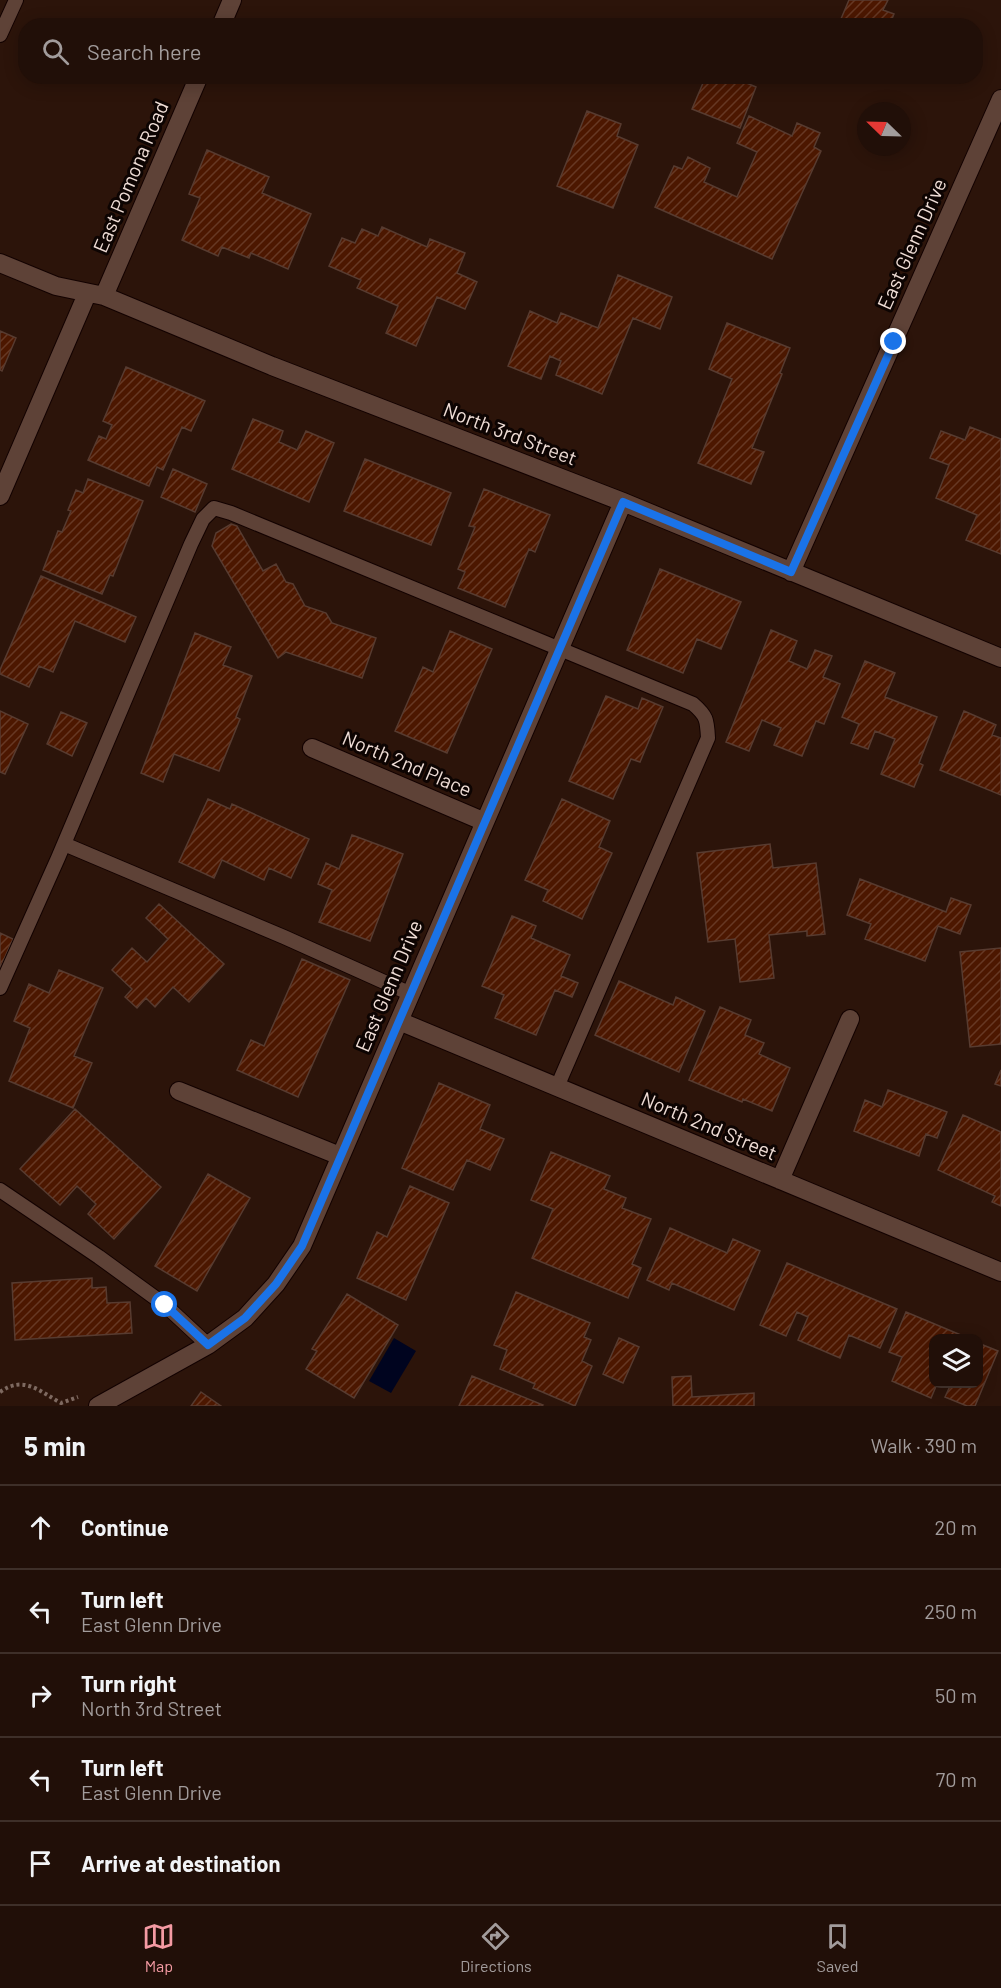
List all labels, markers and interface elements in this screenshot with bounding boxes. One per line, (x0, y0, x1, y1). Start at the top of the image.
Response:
search box (18, 18, 983, 84)
icon: search (39, 35, 72, 68)
text: Search here (87, 38, 201, 64)
street label: East Pomona Road (87, 97, 173, 256)
north arrow (857, 102, 911, 156)
street label: East Glenn Drive (871, 174, 951, 313)
route end (880, 328, 906, 354)
street label: North 3rd Street (440, 397, 580, 470)
street label: North 2nd Place (339, 725, 476, 801)
street label: East Glenn Drive (350, 916, 427, 1055)
street label: North 2nd Street (638, 1086, 781, 1164)
route start (151, 1291, 177, 1317)
map controls (929, 1334, 983, 1388)
button: layers (929, 1334, 983, 1388)
text: 5 min (24, 1430, 86, 1461)
text: Walk · 390 m (871, 1433, 977, 1457)
icon: ahead (24, 1511, 57, 1544)
text: Continue (81, 1514, 169, 1540)
text: 20 m (934, 1515, 977, 1539)
text: Turn left (81, 1586, 164, 1612)
icon: left (24, 1595, 57, 1628)
text: 250 m (924, 1599, 977, 1623)
text: East Glenn Drive (81, 1612, 222, 1636)
text: Turn right (81, 1670, 176, 1696)
icon: right (24, 1679, 57, 1712)
text: 50 m (935, 1683, 977, 1707)
text: North 3rd Street (81, 1696, 222, 1720)
text: Turn left (81, 1754, 164, 1780)
icon: left (24, 1763, 57, 1796)
text: 70 m (936, 1767, 977, 1791)
text: East Glenn Drive (81, 1780, 222, 1804)
icon: arrive (24, 1847, 57, 1880)
text: Arrive at destination (81, 1850, 280, 1876)
tab: Map (142, 1920, 175, 1975)
tab: Directions (460, 1920, 532, 1975)
tab: Saved (817, 1920, 859, 1975)

